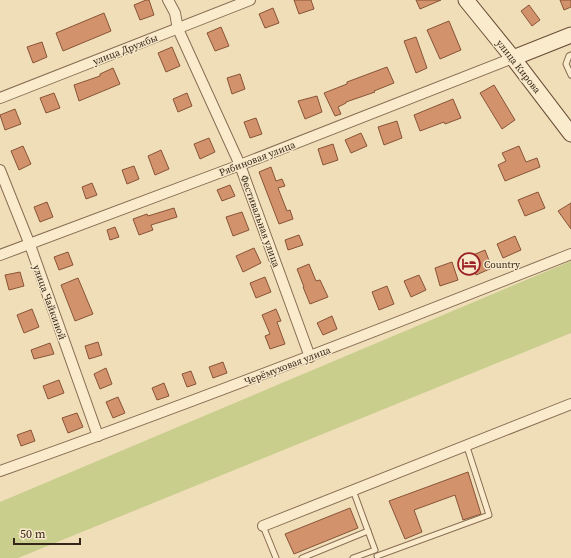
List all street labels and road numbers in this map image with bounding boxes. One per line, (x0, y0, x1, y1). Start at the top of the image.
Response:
street label: улица Дружбы (91, 31, 160, 68)
street label: улица Кирова (493, 37, 544, 97)
street label: Рябиновая улица (217, 138, 298, 179)
street label: Фестивальная улица (238, 173, 284, 270)
street label: улица Чайкиной (30, 263, 69, 342)
street label: Черёмуховая улица (242, 343, 333, 388)

